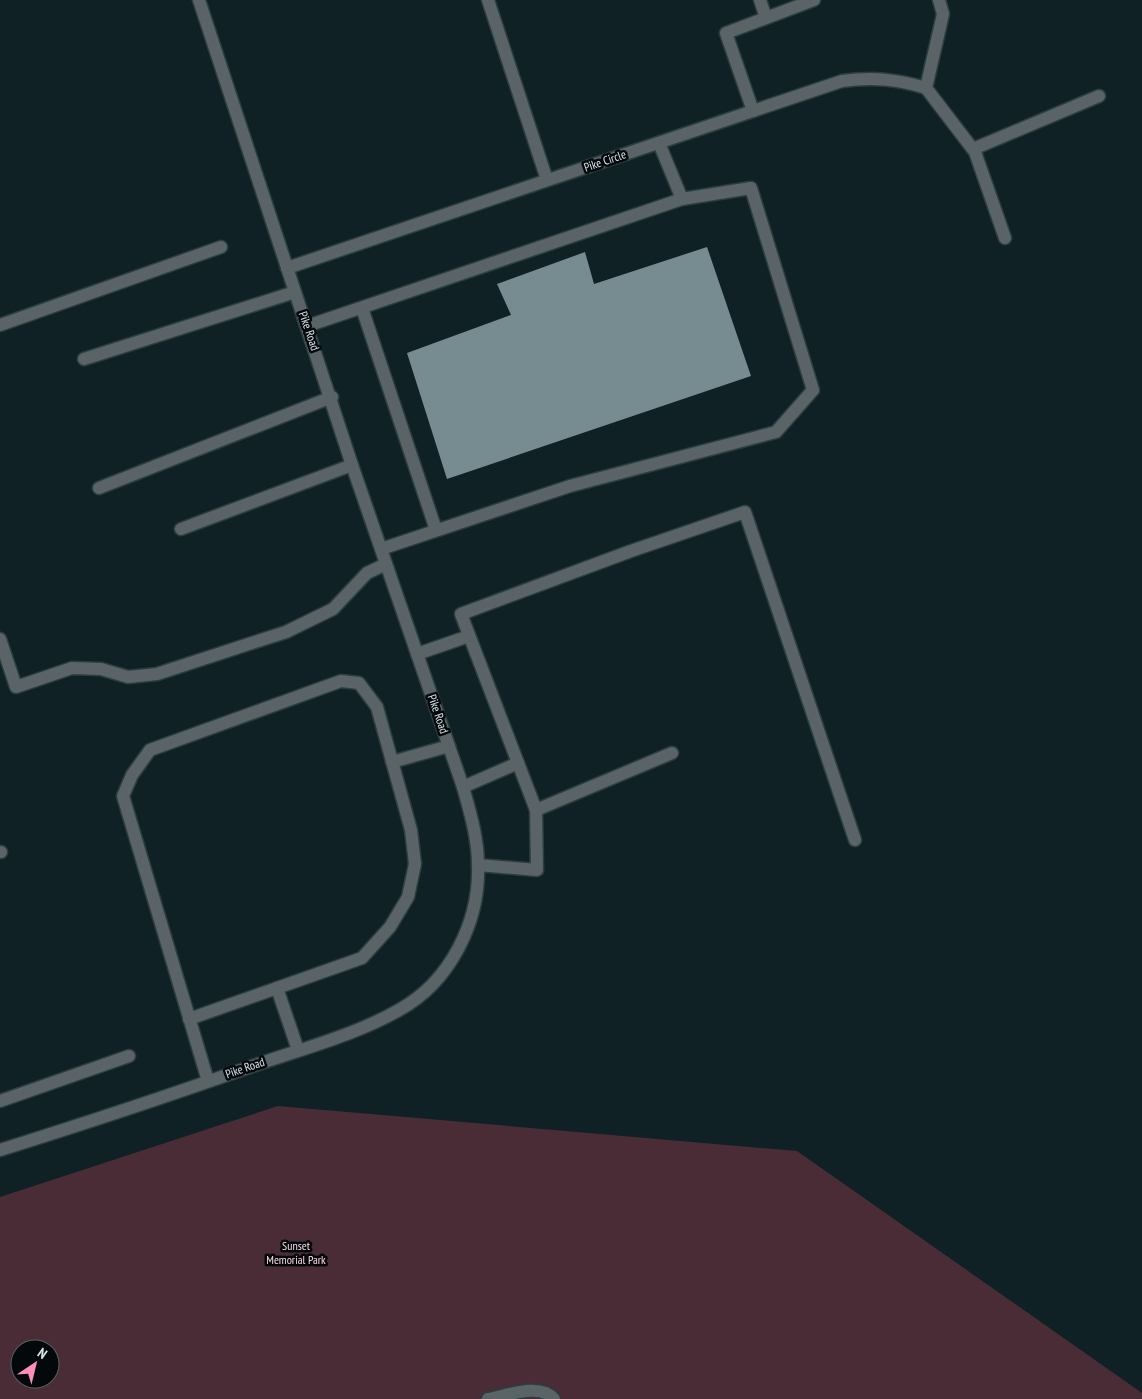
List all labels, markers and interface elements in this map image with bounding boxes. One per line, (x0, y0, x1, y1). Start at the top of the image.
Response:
street label: Pike Circle (582, 146, 628, 175)
street label: Pike Road (296, 309, 323, 352)
street label: Pike Road (425, 692, 452, 735)
street label: Pike Road (223, 1054, 266, 1081)
park label: Sunset Memorial Park (266, 1238, 326, 1267)
north arrow (10, 1339, 60, 1389)
text: N (34, 1344, 51, 1363)

